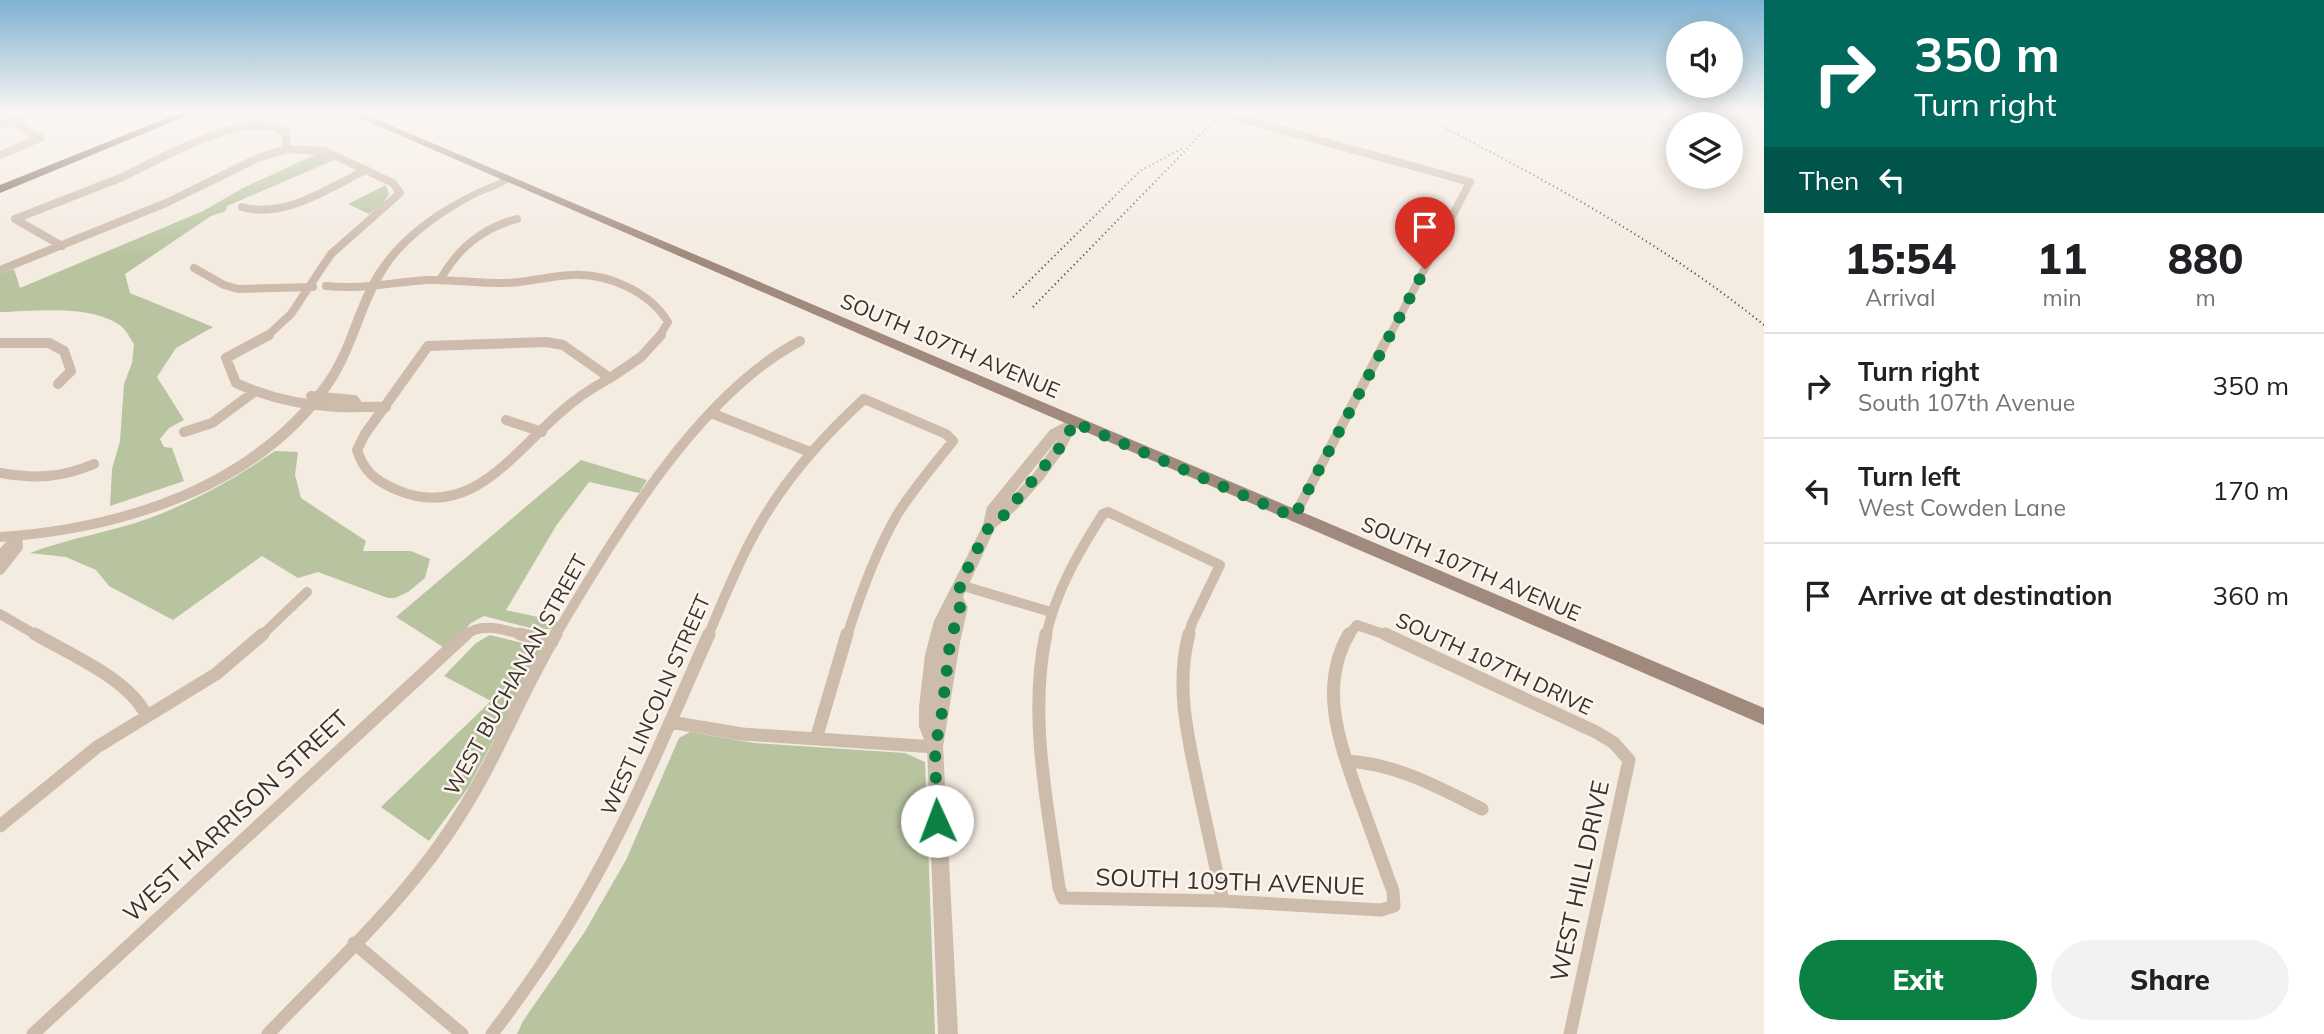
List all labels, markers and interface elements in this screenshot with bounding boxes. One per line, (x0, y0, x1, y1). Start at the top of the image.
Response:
map controls (1666, 21, 1743, 189)
button: sound (1666, 21, 1743, 98)
text: 350 m (1914, 23, 2060, 84)
icon: right (1799, 28, 1890, 119)
text: Turn right (1914, 84, 2057, 124)
button: layers (1666, 112, 1743, 189)
icon: left (1873, 161, 1911, 199)
text: Then (1799, 164, 1859, 197)
pin (1395, 197, 1455, 269)
icon: arrive (1406, 208, 1444, 246)
text: 15:54 (1845, 232, 1956, 285)
text: 11 (2037, 232, 2087, 285)
text: 880 (2168, 232, 2243, 285)
text: Arrival (1865, 283, 1936, 312)
text: min (2042, 283, 2082, 312)
text: m (2196, 283, 2216, 312)
street label: SOUTH 107TH AVENUE (837, 287, 1064, 403)
text: Turn right (1858, 355, 1979, 388)
icon: right (1799, 367, 1837, 405)
text: 350 m (2213, 369, 2289, 402)
text: South 107th Avenue (1858, 388, 2075, 417)
text: Turn left (1858, 460, 1960, 493)
icon: left (1799, 472, 1837, 510)
text: 170 m (2213, 474, 2289, 507)
text: West Cowden Lane (1858, 493, 2066, 522)
street label: SOUTH 107TH AVENUE (1358, 510, 1585, 626)
street label: WEST BUCHANAN STREET (438, 549, 592, 799)
icon: arrive (1799, 577, 1837, 615)
text: Arrive at destination (1858, 579, 2113, 612)
text: 360 m (2213, 579, 2289, 612)
street label: WEST LINCOLN STREET (595, 590, 716, 819)
street label: SOUTH 107TH DRIVE (1392, 606, 1597, 720)
street label: WEST HARRISON STREET (116, 703, 355, 928)
street label: WEST HILL DRIVE (1543, 778, 1615, 984)
position arrow (900, 784, 974, 858)
street label: SOUTH 109TH AVENUE (1095, 861, 1365, 901)
button: Exit (1799, 940, 2037, 1020)
button: Share (2051, 940, 2289, 1020)

